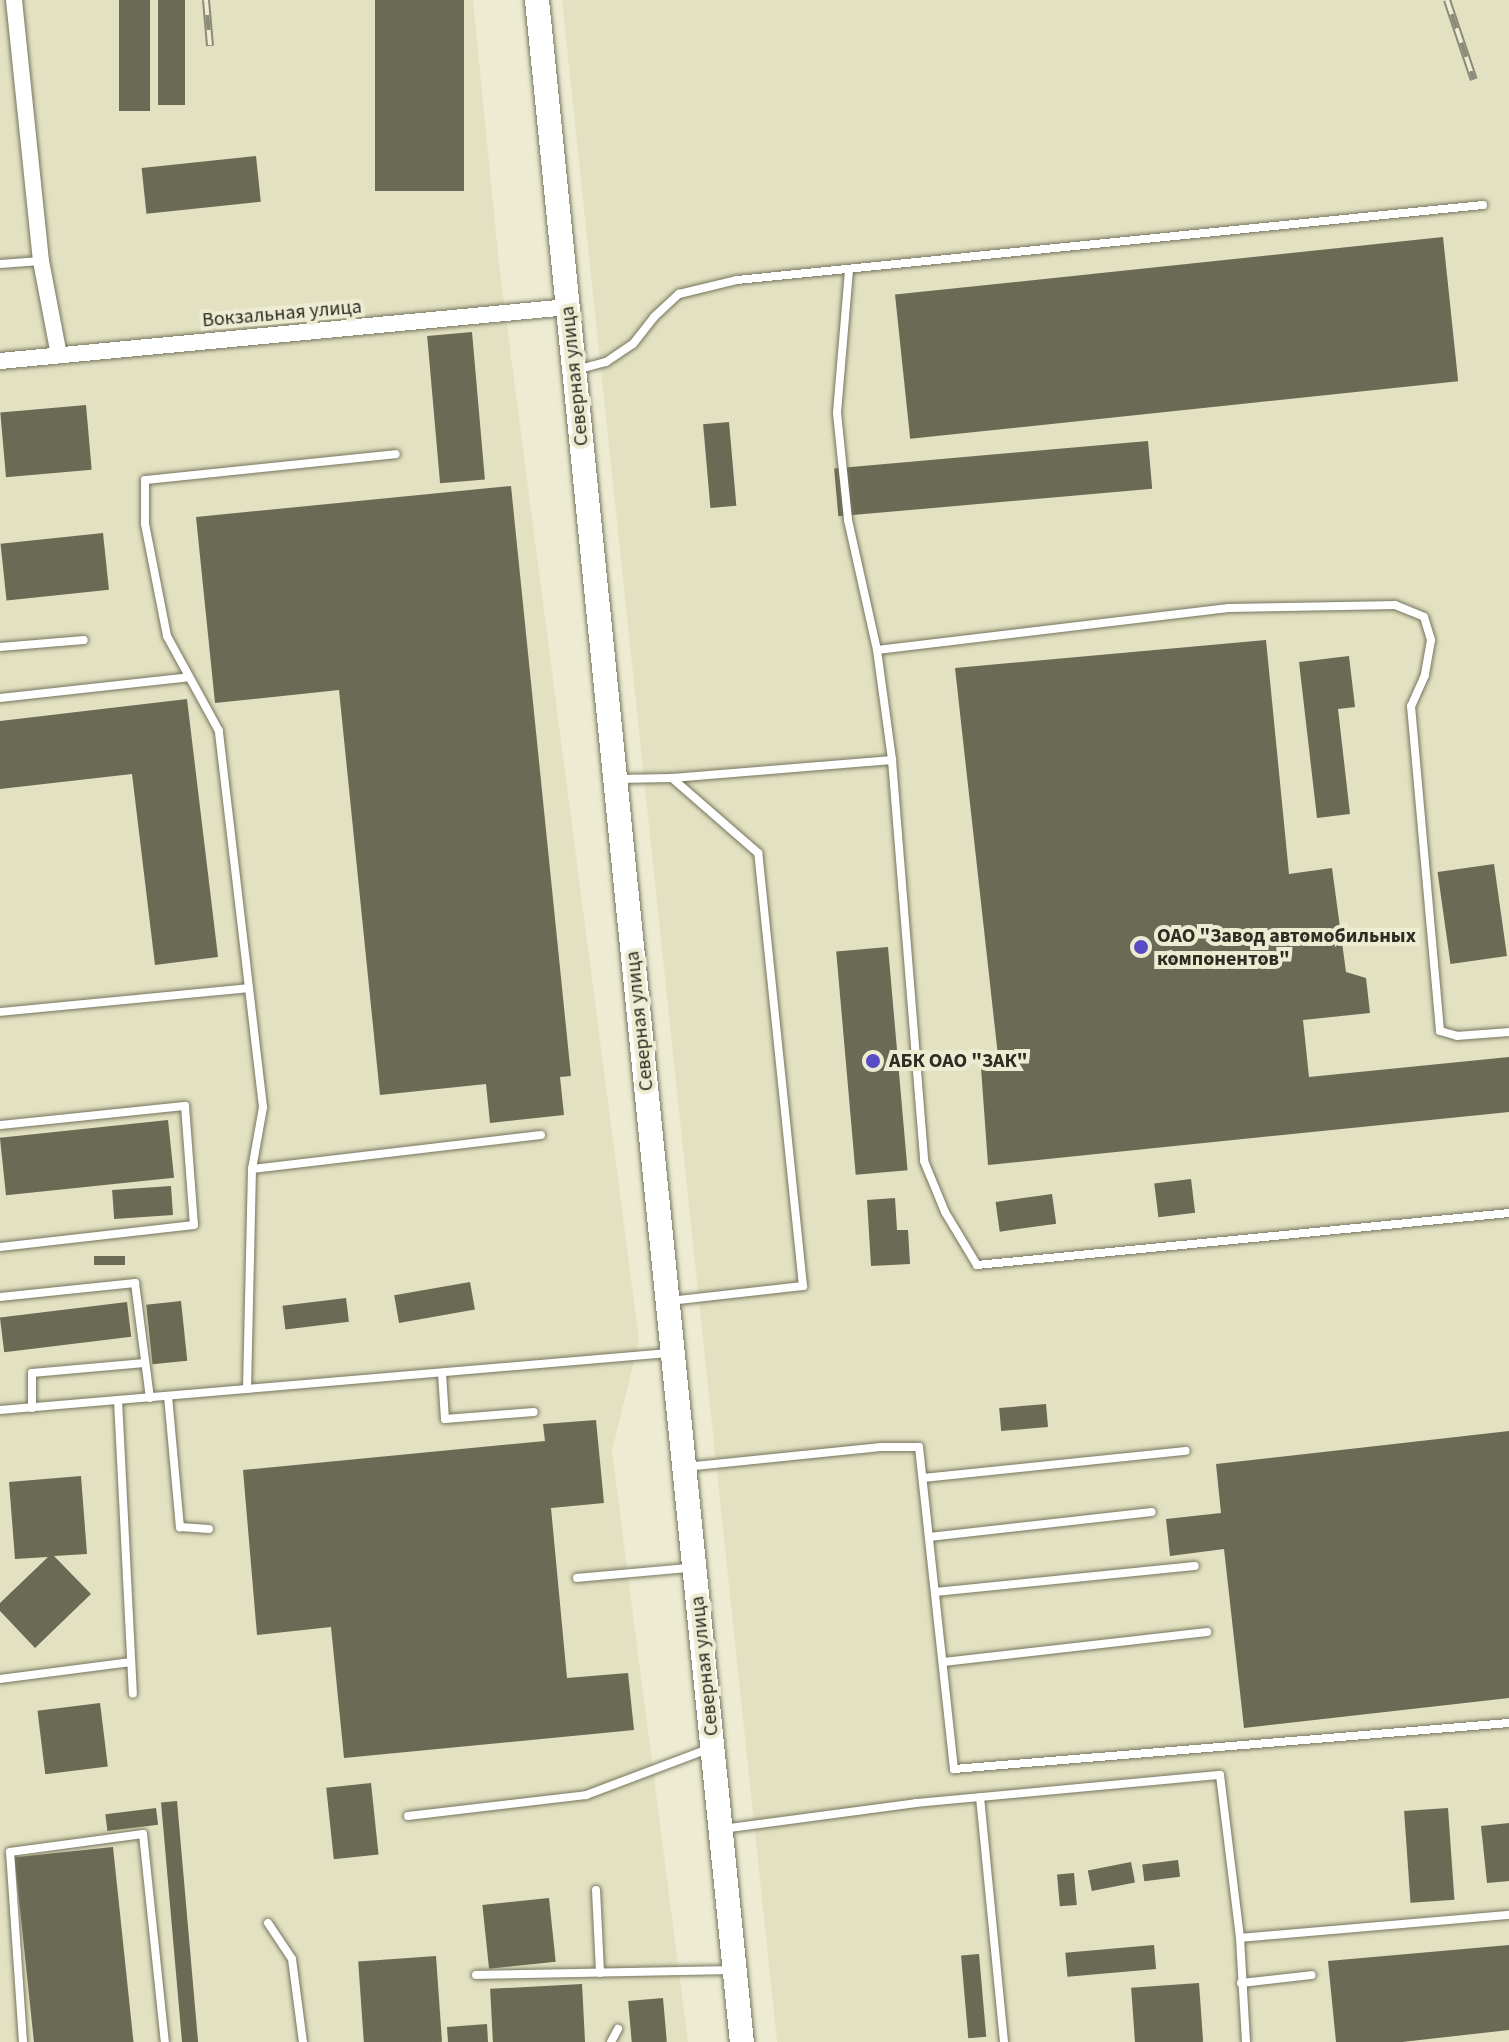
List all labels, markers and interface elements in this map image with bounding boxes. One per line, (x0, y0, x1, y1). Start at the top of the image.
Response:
street label: Вокзальная улица (201, 295, 363, 333)
street label: Северная улица (556, 305, 594, 447)
place label: ОАО "Завод автомобильных компонентов" (1157, 924, 1416, 971)
marker: ОАО "Завод автомобильных компонентов" (1132, 938, 1150, 956)
street label: Северная улица (621, 950, 659, 1092)
place label: АБК ОАО "ЗАК" (889, 1049, 1027, 1073)
marker: АБК ОАО "ЗАК" (864, 1052, 882, 1070)
street label: Северная улица (686, 1595, 724, 1737)

